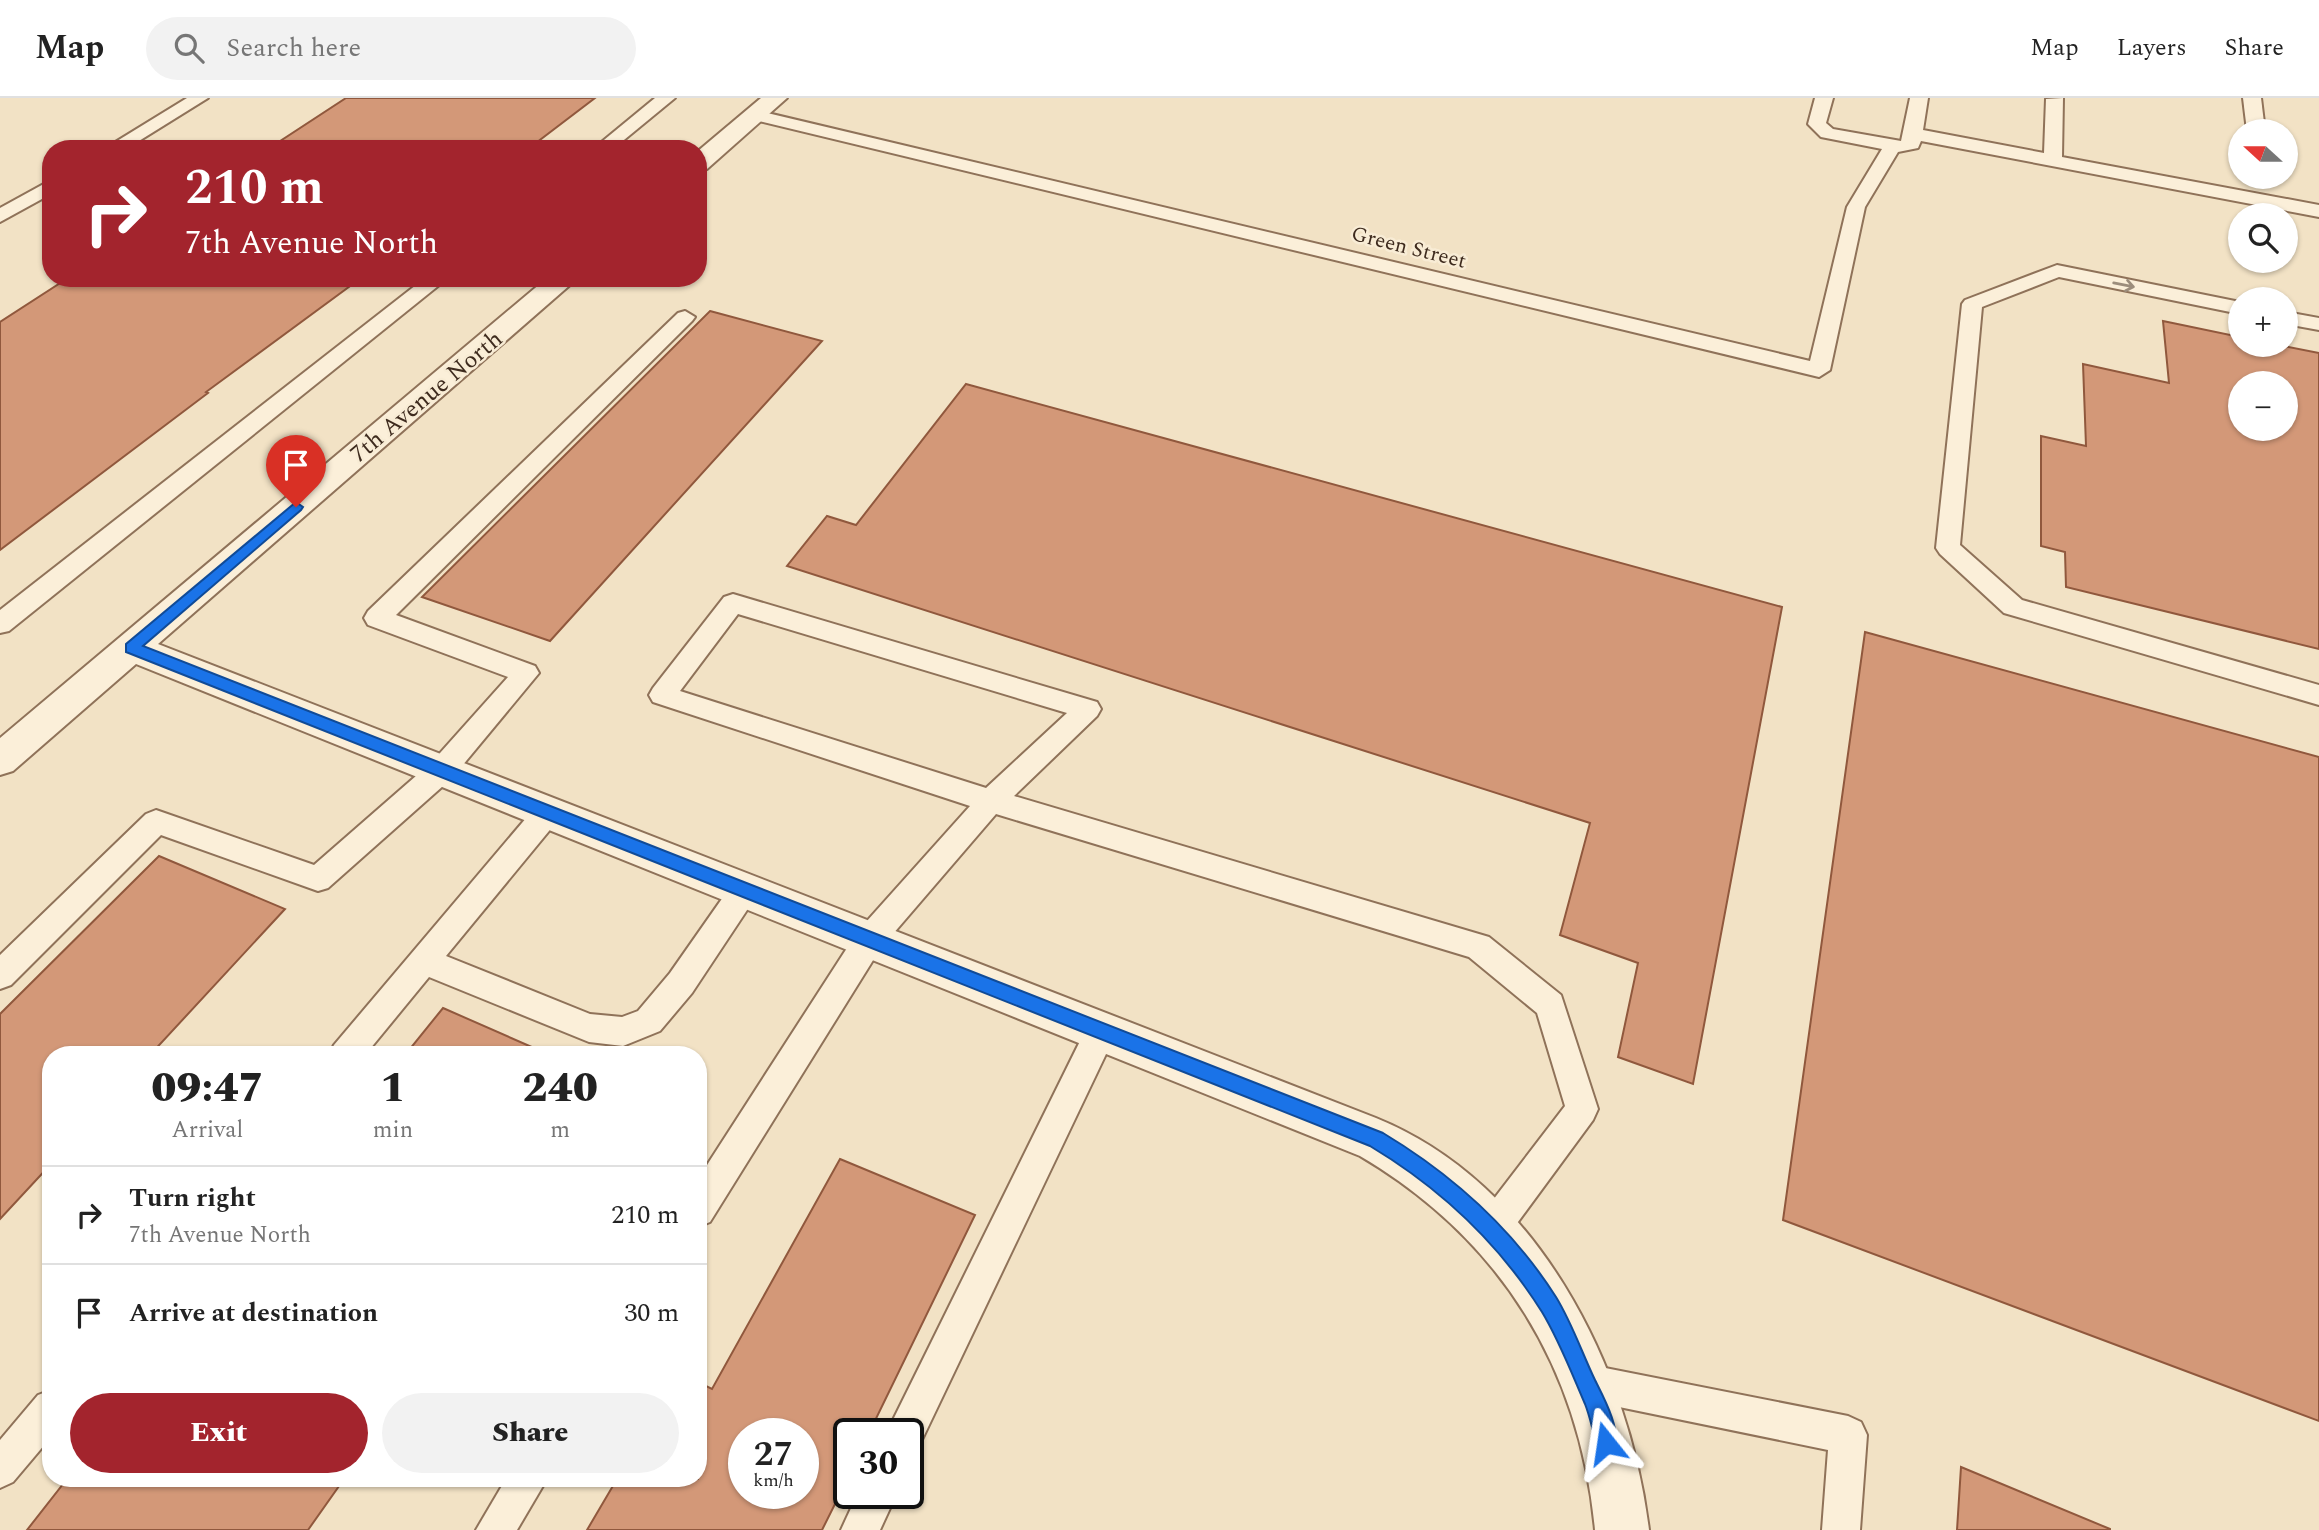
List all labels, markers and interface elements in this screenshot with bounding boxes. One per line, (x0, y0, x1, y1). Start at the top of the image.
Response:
search box (146, 17, 636, 80)
text: Map (35, 23, 104, 73)
text: Search here (226, 28, 361, 68)
icon: search (170, 29, 208, 67)
text: Map (2030, 30, 2079, 66)
text: Layers (2117, 30, 2187, 66)
text: Share (2225, 30, 2284, 66)
north arrow (2228, 119, 2298, 189)
map controls (2228, 119, 2298, 441)
text: 210 m (185, 151, 324, 226)
icon: right (70, 168, 161, 259)
button: search (2228, 203, 2298, 273)
street label: Green Street (1348, 218, 1470, 278)
text: 7th Avenue North (185, 219, 438, 268)
one-way arrow (2112, 279, 2135, 292)
button: + (2228, 287, 2298, 357)
street label: 7th Avenue North (342, 322, 511, 472)
button: − (2228, 371, 2298, 441)
pin (266, 435, 326, 507)
icon: arrive (277, 446, 315, 484)
text: 09:47 (151, 1057, 264, 1120)
text: 1 (380, 1057, 406, 1120)
text: 240 (522, 1057, 598, 1120)
text: Arrival (172, 1113, 243, 1148)
text: min (373, 1113, 413, 1148)
text: m (550, 1113, 570, 1148)
text: Turn right (129, 1178, 256, 1218)
text: 210 m (611, 1195, 679, 1235)
icon: right (70, 1196, 108, 1234)
text: 7th Avenue North (129, 1218, 311, 1253)
text: Arrive at destination (129, 1293, 378, 1333)
text: 30 m (624, 1293, 679, 1333)
icon: arrive (70, 1294, 108, 1332)
button: Exit (70, 1393, 368, 1473)
button: Share (382, 1393, 679, 1473)
position arrow (1569, 1406, 1643, 1480)
speed limit sign: 30 (833, 1418, 924, 1509)
text: 27 (754, 1428, 793, 1481)
text: km/h (753, 1467, 794, 1494)

